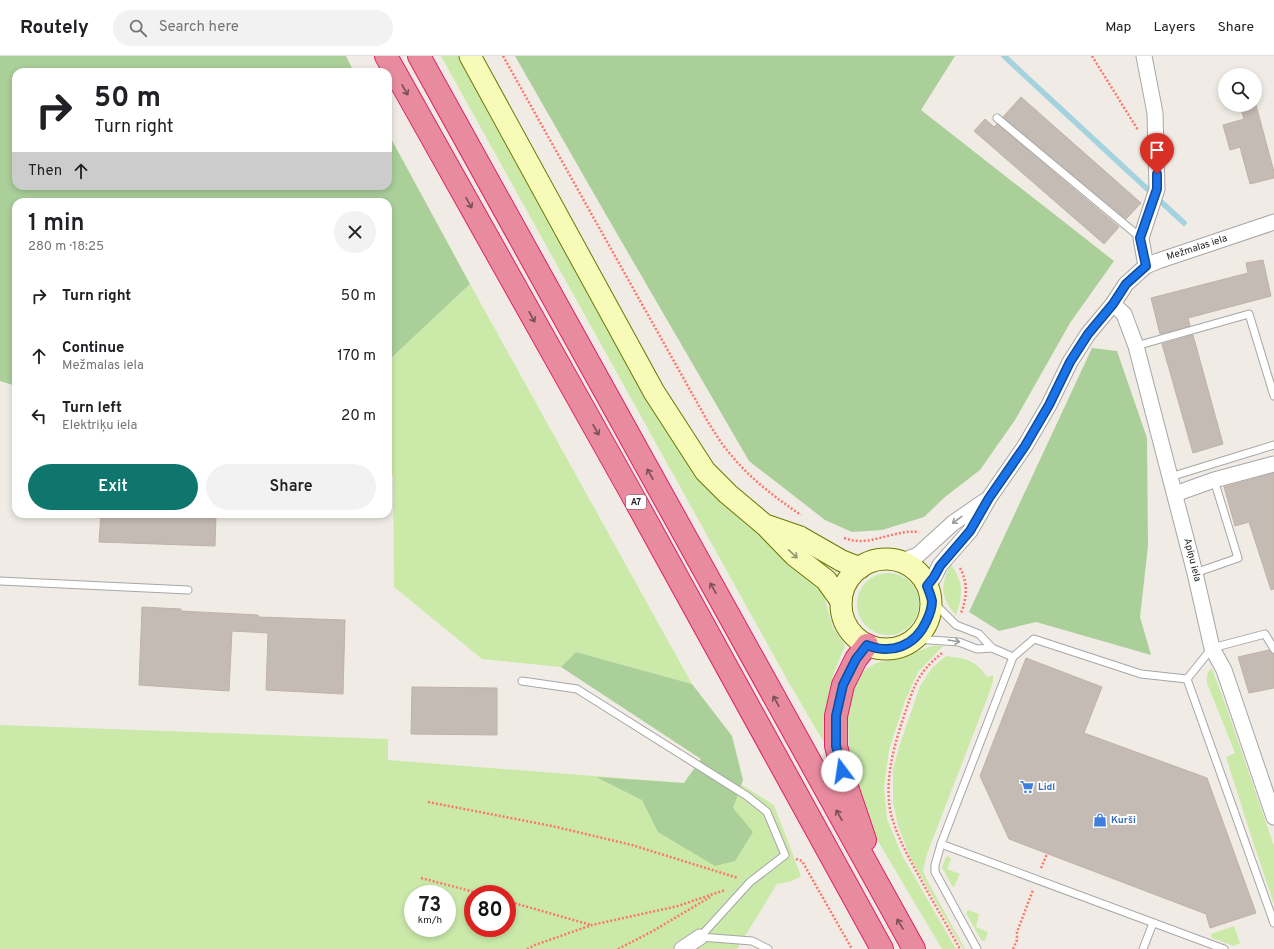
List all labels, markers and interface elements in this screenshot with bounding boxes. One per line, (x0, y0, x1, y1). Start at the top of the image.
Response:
search box (113, 10, 393, 46)
text: Routely (20, 16, 89, 40)
icon: search (127, 17, 149, 39)
text: Search here (159, 18, 239, 37)
text: Map (1105, 19, 1131, 36)
text: Layers (1153, 19, 1195, 36)
text: Share (1217, 19, 1254, 36)
map controls (1218, 68, 1262, 112)
button: search (1218, 68, 1262, 112)
text: 50 m (94, 81, 161, 117)
icon: right (28, 84, 80, 136)
one-way arrow (402, 84, 410, 96)
text: Turn right (94, 116, 174, 139)
pin (1140, 133, 1174, 174)
icon: arrive (1146, 139, 1168, 161)
icon: ahead (70, 160, 92, 182)
text: Then (28, 162, 62, 181)
one-way arrow (465, 197, 473, 209)
text: 1 min (28, 209, 85, 239)
button: close (334, 211, 376, 253)
street label: Mežmalas iela (1165, 232, 1229, 264)
text: 280 m · 18:25 (28, 239, 104, 255)
icon: right (28, 285, 50, 307)
text: Turn right (62, 287, 131, 306)
text: 50 m (341, 287, 376, 306)
one-way arrow (529, 311, 537, 323)
text: Continue (62, 339, 124, 358)
icon: ahead (28, 345, 50, 367)
text: 170 m (337, 347, 376, 366)
text: Mežmalas iela (62, 358, 144, 374)
text: Turn left (62, 399, 122, 418)
icon: left (28, 405, 50, 427)
text: 20 m (341, 407, 376, 426)
text: Elektriķu iela (62, 418, 137, 434)
one-way arrow (592, 424, 600, 436)
button: Exit (28, 464, 198, 510)
button: Share (206, 464, 376, 510)
one-way arrow (646, 468, 654, 480)
road number: A7 (626, 495, 646, 509)
one-way arrow (951, 516, 962, 525)
street label: Apiņu iela (1180, 537, 1204, 583)
one-way arrow (788, 549, 798, 558)
one-way arrow (709, 582, 717, 594)
one-way arrow (947, 637, 960, 645)
one-way arrow (772, 695, 780, 707)
position arrow (821, 750, 863, 792)
supermarket icon: Lidl (1019, 779, 1035, 795)
place label: Lidl (1038, 781, 1055, 794)
one-way arrow (835, 809, 843, 821)
shop icon: Kurši (1092, 812, 1108, 828)
place label: Kurši (1111, 814, 1136, 827)
speed limit sign: 80 (464, 885, 516, 937)
text: 73 (419, 893, 441, 919)
text: km/h (418, 914, 442, 927)
one-way arrow (895, 918, 903, 930)

